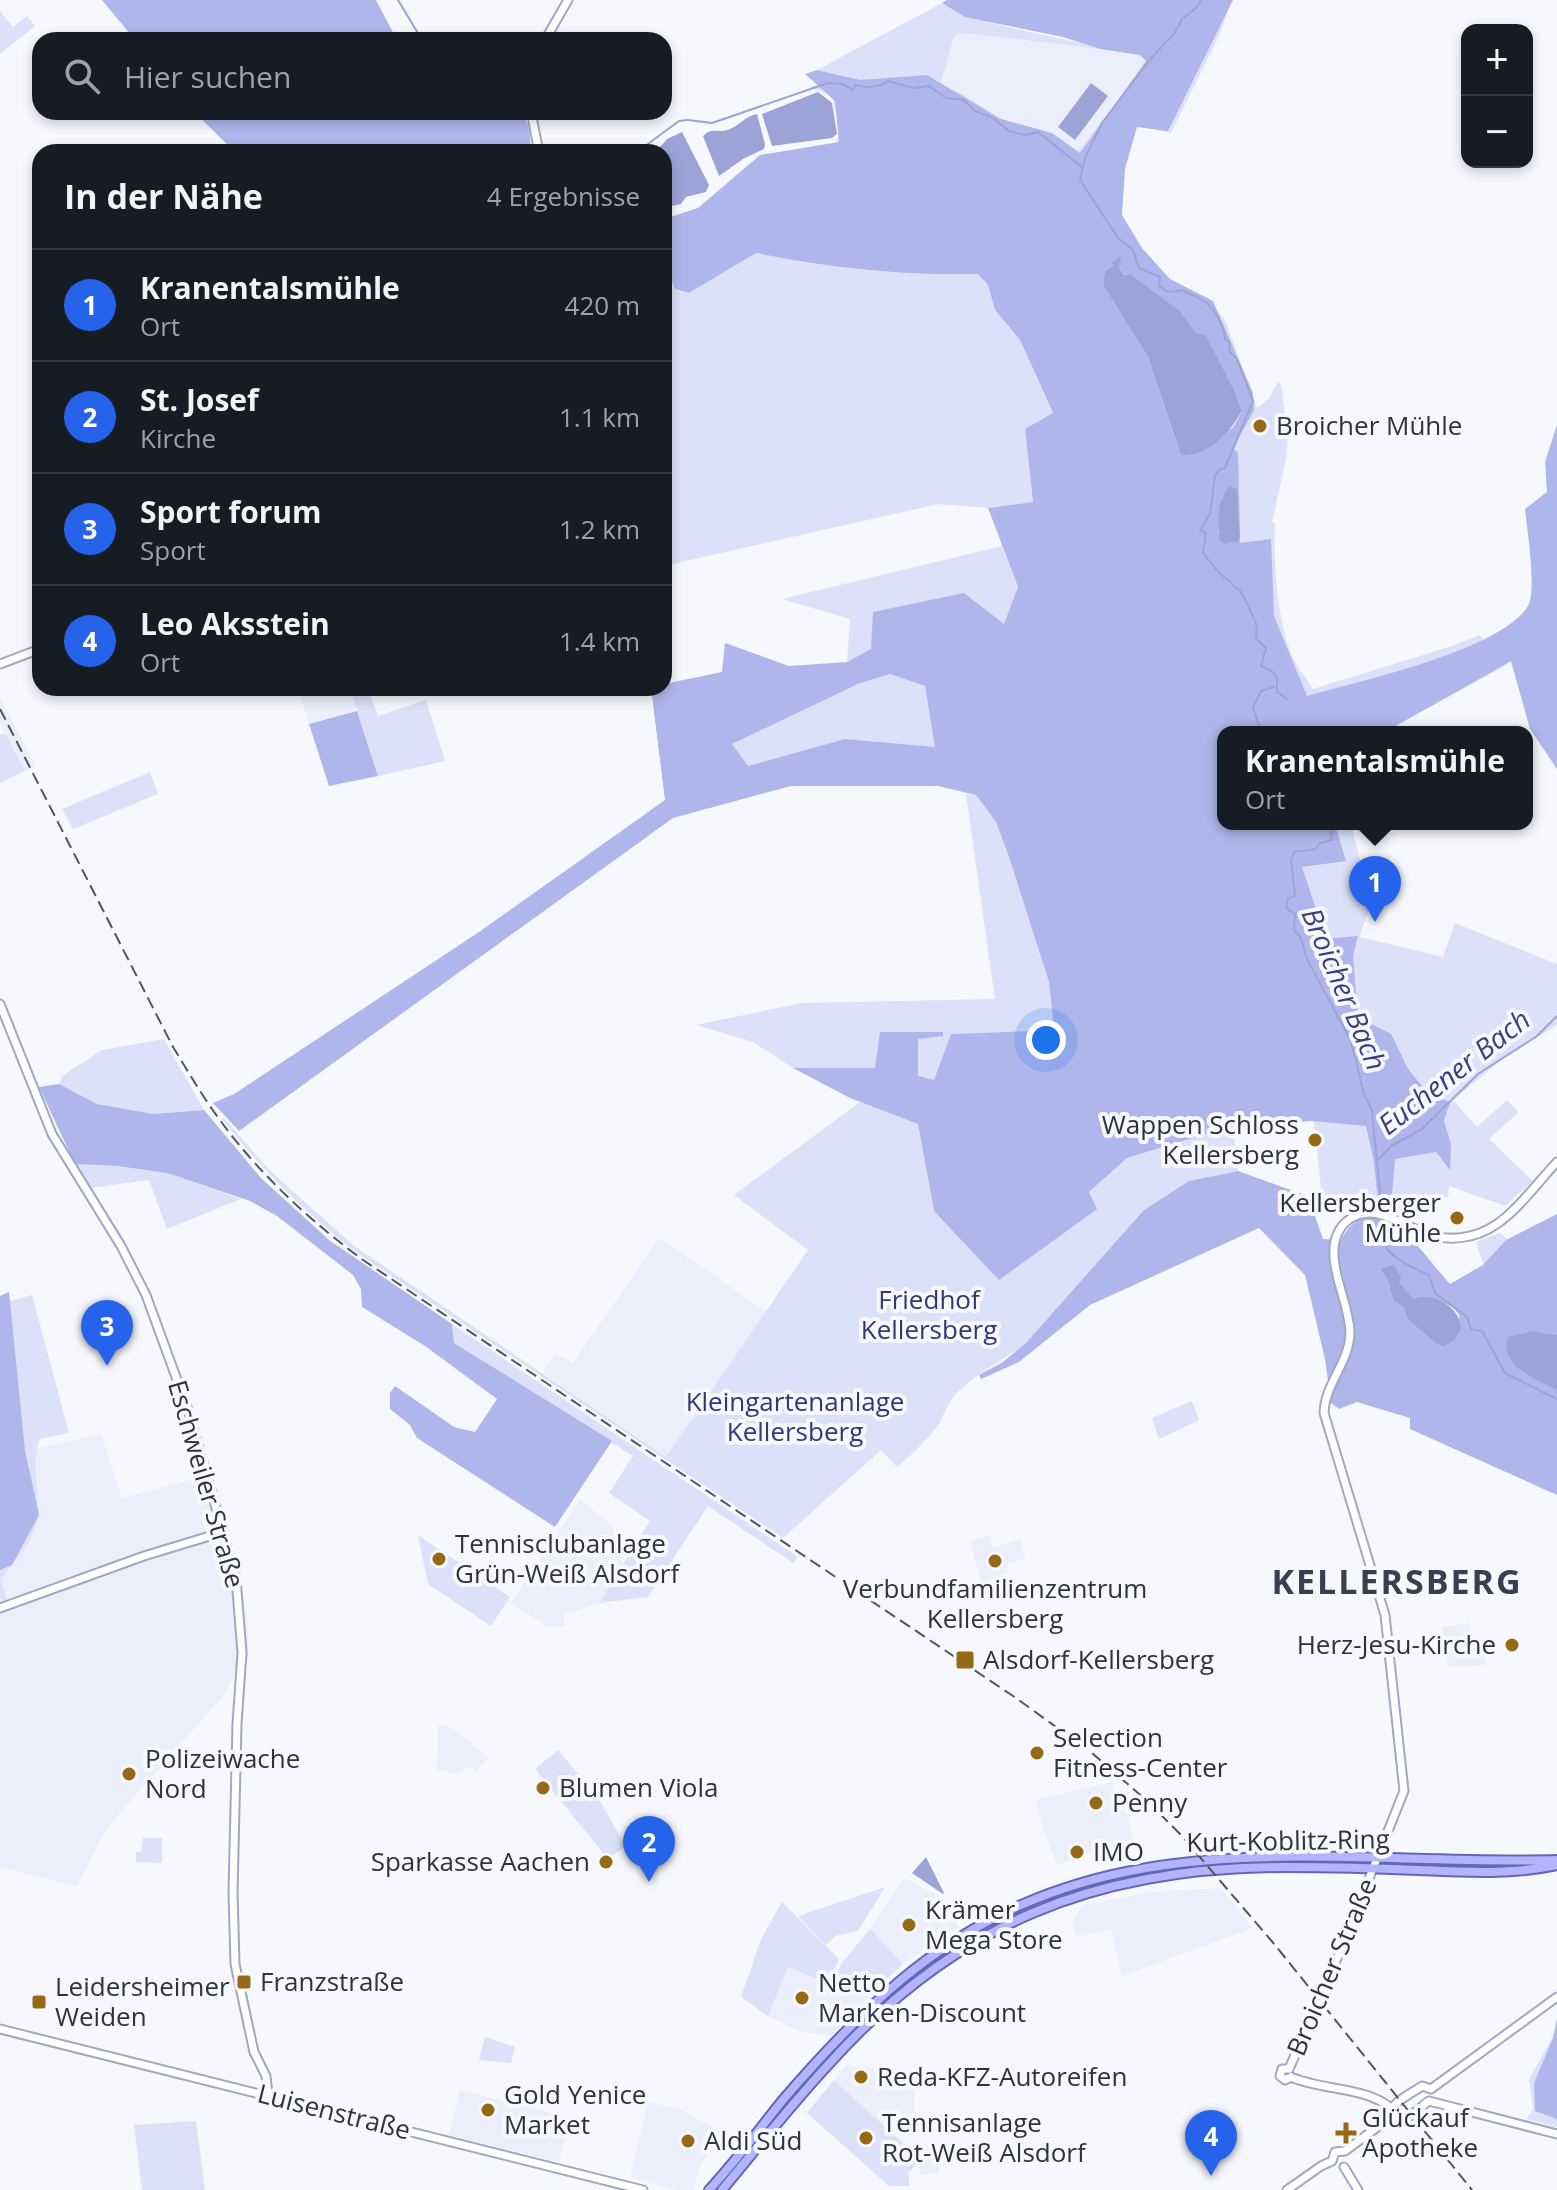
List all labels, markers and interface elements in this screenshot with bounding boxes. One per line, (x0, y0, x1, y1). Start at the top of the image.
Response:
map controls (1461, 24, 1533, 168)
button: + (1461, 24, 1533, 96)
search box (32, 32, 672, 120)
icon: search (60, 54, 104, 98)
text: Hier suchen (124, 56, 291, 97)
button: − (1461, 96, 1533, 168)
text: In der Nähe (64, 173, 263, 219)
text: 4 Ergebnisse (487, 178, 640, 214)
text: Kranentalsmühle (140, 267, 400, 308)
text: 1 (83, 287, 97, 323)
text: 420 m (565, 287, 640, 323)
text: Ort (140, 308, 180, 344)
text: St. Josef (140, 379, 259, 420)
text: 2 (83, 399, 97, 435)
text: 1.1 km (559, 399, 640, 435)
place label: Broicher Mühle (1276, 407, 1462, 443)
marker: Broicher Mühle (1251, 417, 1269, 435)
text: Kirche (140, 420, 216, 456)
text: Sport forum (140, 491, 322, 532)
text: 3 (83, 511, 97, 547)
text: 1.2 km (559, 511, 640, 547)
text: Sport (140, 532, 206, 568)
text: Leo Aksstein (140, 603, 330, 644)
text: 4 (83, 623, 97, 659)
text: 1.4 km (559, 623, 640, 659)
text: Ort (140, 644, 180, 680)
popup (1217, 726, 1533, 830)
text: Kranentalsmühle (1245, 740, 1505, 781)
text: Ort (1245, 781, 1285, 817)
pin: 1 (1349, 856, 1401, 922)
water label: Broicher Bach (1294, 901, 1396, 1076)
water label: Euchener Bach (1369, 1000, 1537, 1143)
your location (1026, 1020, 1066, 1060)
place label: Wappen Schloss Kellersberg (1102, 1106, 1299, 1172)
marker: Wappen Schloss Kellersberg (1306, 1131, 1324, 1149)
place label: Kellersberger Mühle (1279, 1184, 1441, 1250)
marker: Kellersberger Mühle (1448, 1209, 1466, 1227)
park label: Friedhof Kellersberg (861, 1281, 997, 1347)
pin: 3 (81, 1300, 133, 1366)
street label: Eschweiler Straße (160, 1376, 254, 1592)
park label: Kleingartenanlage Kellersberg (686, 1383, 904, 1449)
place label: Tennisclubanlage Grün-Weiß Alsdorf (455, 1525, 680, 1591)
marker: Tennisclubanlage Grün-Weiß Alsdorf (430, 1550, 448, 1568)
marker: Verbundfamilienzentrum Kellersberg (986, 1552, 1004, 1570)
district label: KELLERSBERG (1271, 1558, 1523, 1604)
place label: Verbundfamilienzentrum Kellersberg (843, 1570, 1147, 1636)
place label: Herz-Jesu-Kirche (1297, 1626, 1496, 1662)
marker: Herz-Jesu-Kirche (1503, 1636, 1521, 1654)
place label: Alsdorf-Kellersberg (983, 1641, 1214, 1677)
marker: Alsdorf-Kellersberg (954, 1649, 976, 1671)
place label: Selection Fitness-Center (1053, 1719, 1228, 1785)
place label: Polizeiwache Nord (145, 1740, 300, 1806)
marker: Selection Fitness-Center (1028, 1744, 1046, 1762)
marker: Polizeiwache Nord (120, 1765, 138, 1783)
place label: Blumen Viola (559, 1769, 718, 1805)
marker: Blumen Viola (534, 1779, 552, 1797)
place label: Penny (1112, 1784, 1188, 1820)
marker: Penny (1087, 1794, 1105, 1812)
pin: 2 (623, 1816, 675, 1882)
street label: Kurt-Koblitz-Ring (1186, 1820, 1390, 1860)
place label: IMO (1093, 1833, 1144, 1869)
place label: Sparkasse Aachen (371, 1843, 590, 1879)
marker: IMO (1068, 1843, 1086, 1861)
marker: Sparkasse Aachen (597, 1853, 615, 1871)
street label: Broicher Straße (1278, 1872, 1385, 2061)
place label: Krämer Mega Store (925, 1891, 1063, 1957)
marker: Krämer Mega Store (900, 1916, 918, 1934)
place label: Franzstraße (260, 1963, 404, 1999)
place label: Netto Marken-Discount (818, 1964, 1026, 2030)
place label: Leidersheimer Weiden (55, 1968, 230, 2034)
marker: Franzstraße (235, 1973, 253, 1991)
marker: Netto Marken-Discount (793, 1989, 811, 2007)
marker: Leidersheimer Weiden (30, 1993, 48, 2011)
place label: Reda-KFZ-Autoreifen (877, 2058, 1127, 2094)
marker: Reda-KFZ-Autoreifen (852, 2068, 870, 2086)
street label: Luisenstraße (254, 2075, 415, 2147)
place label: Gold Yenice Market (504, 2076, 646, 2142)
place label: Glückauf Apotheke (1362, 2099, 1478, 2165)
marker: Gold Yenice Market (479, 2101, 497, 2119)
place label: Tennisanlage Rot-Weiß Alsdorf (882, 2104, 1087, 2170)
pin: 4 (1185, 2110, 1237, 2176)
place label: Aldi Süd (704, 2122, 802, 2158)
marker: Glückauf Apotheke (1337, 2124, 1355, 2142)
marker: Tennisanlage Rot-Weiß Alsdorf (857, 2129, 875, 2147)
marker: Aldi Süd (679, 2132, 697, 2150)

